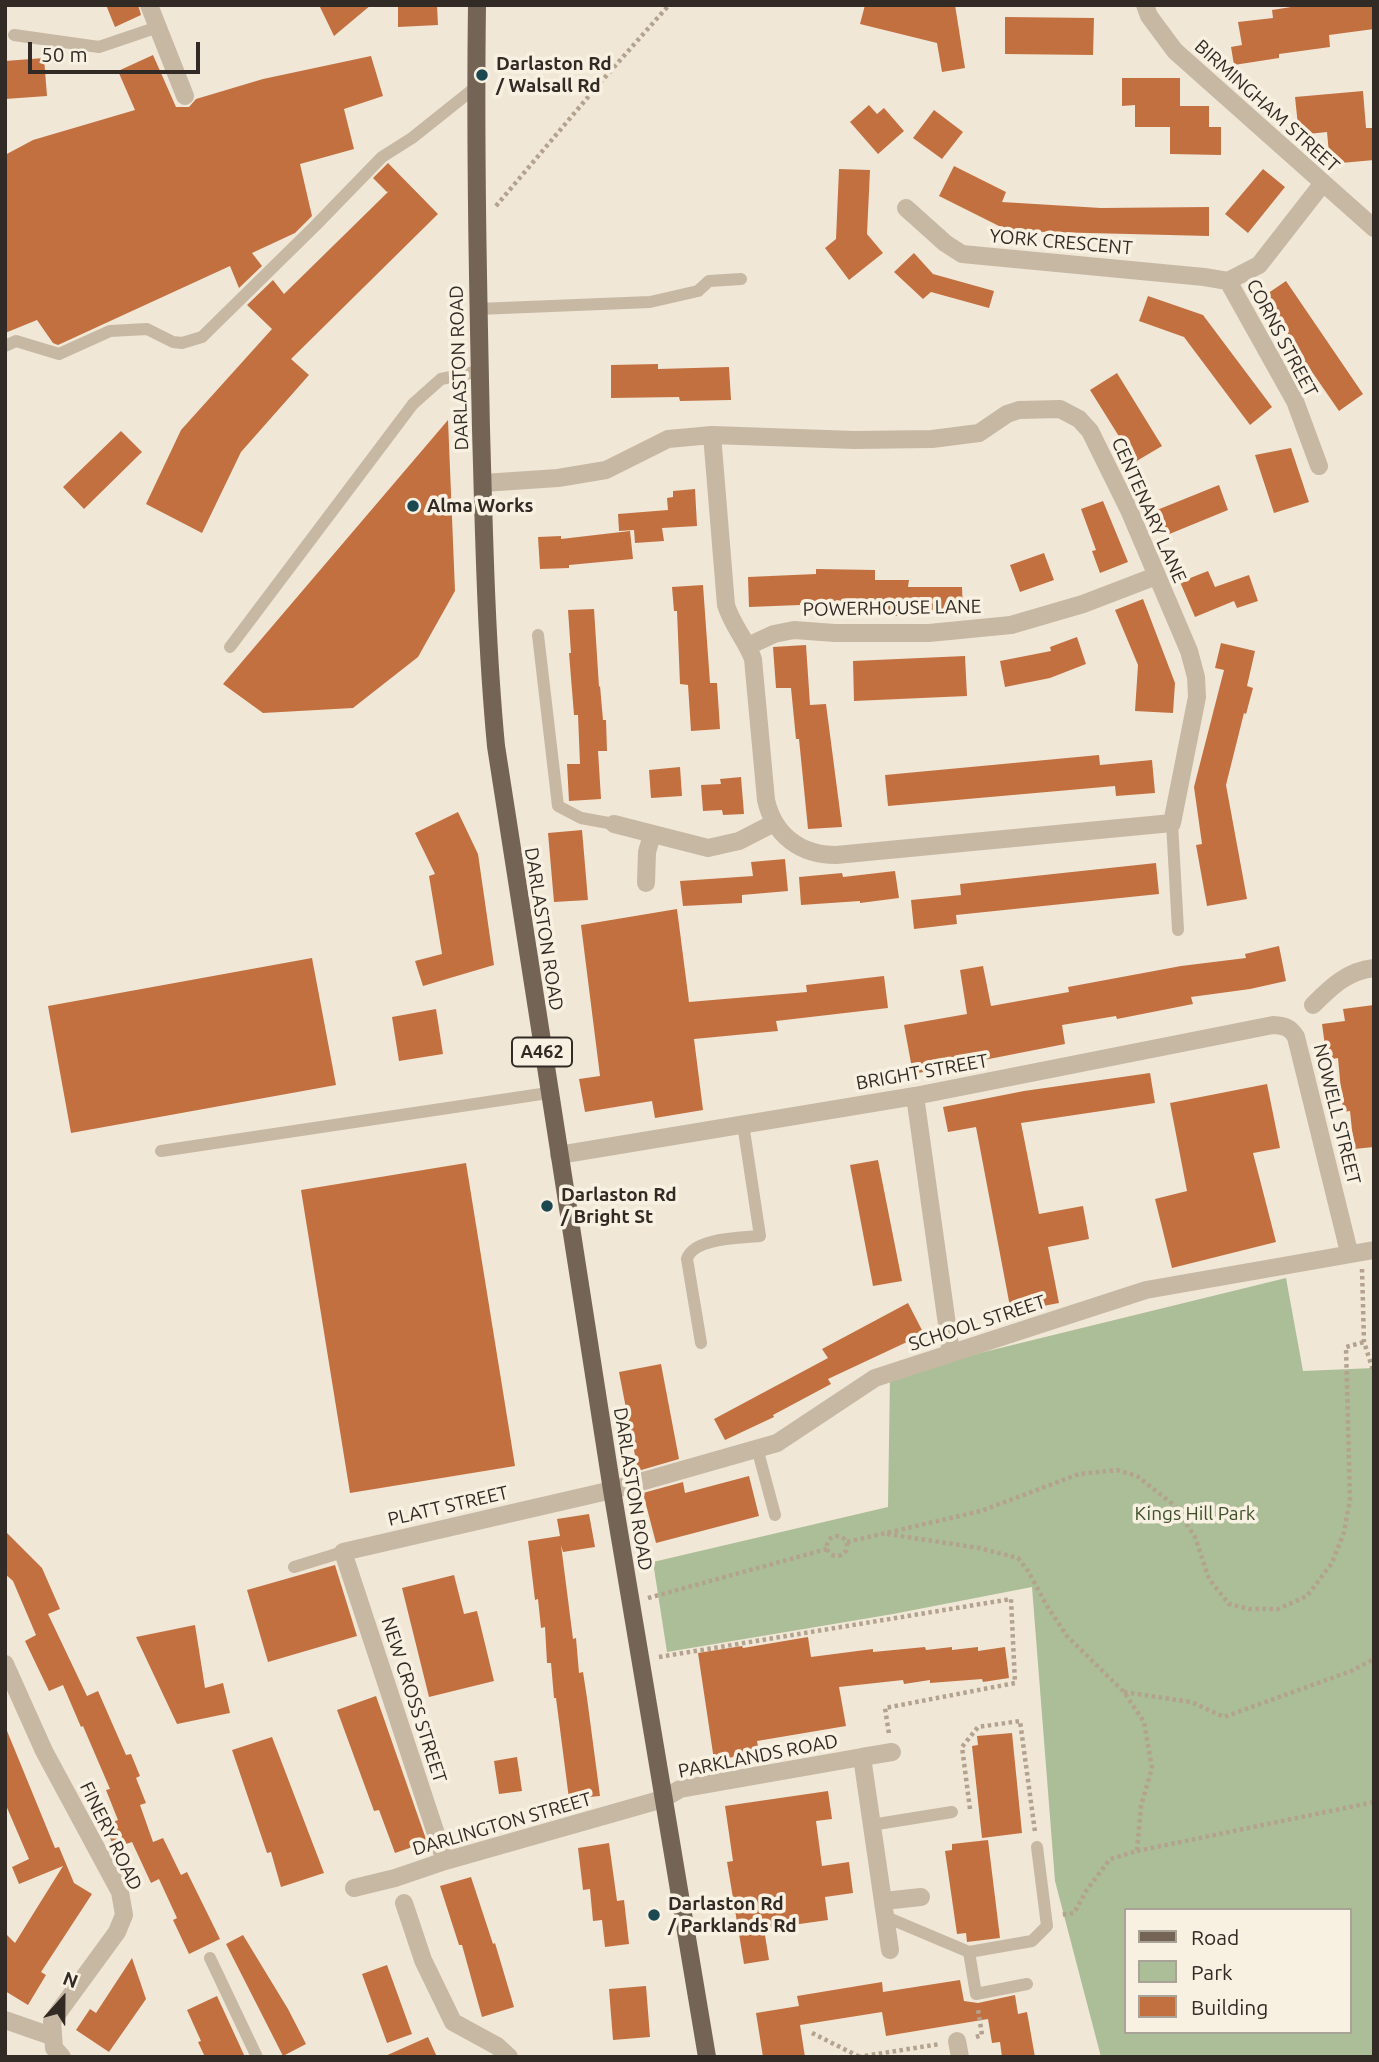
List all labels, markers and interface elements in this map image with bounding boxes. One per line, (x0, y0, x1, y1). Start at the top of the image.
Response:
scale bar (32, 28, 203, 72)
street label: BIRMINGHAM STREET (1190, 35, 1344, 177)
text: 50 m (41, 42, 88, 66)
place label: Darlaston Rd / Walsall Rd (496, 53, 612, 97)
marker: Darlaston Rd / Walsall Rd (474, 67, 490, 83)
street label: YORK CRESCENT (989, 224, 1133, 260)
street label: CORNS STREET (1241, 275, 1323, 401)
street label: DARLASTON ROAD (445, 285, 473, 451)
street label: CENTENARY LANE (1107, 434, 1191, 586)
place label: Alma Works (427, 495, 534, 517)
marker: Alma Works (405, 498, 421, 514)
street label: POWERHOUSE LANE (802, 595, 982, 621)
street label: DARLASTON ROAD (520, 846, 568, 1012)
road number: A462 (512, 1037, 572, 1066)
street label: NOWELL STREET (1308, 1041, 1366, 1187)
street label: BRIGHT STREET (854, 1049, 990, 1095)
place label: Darlaston Rd / Bright St (561, 1184, 677, 1228)
marker: Darlaston Rd / Bright St (539, 1198, 555, 1214)
street label: SCHOOL STREET (906, 1290, 1048, 1356)
street label: DARLASTON ROAD (609, 1406, 657, 1572)
street label: PLATT STREET (385, 1481, 511, 1531)
park label: Kings Hill Park (1135, 1503, 1255, 1525)
street label: NEW CROSS STREET (376, 1614, 452, 1786)
street label: PARKLANDS ROAD (676, 1729, 840, 1783)
street label: FINERY ROAD (75, 1778, 147, 1894)
street label: DARLINGTON STREET (410, 1788, 594, 1860)
place label: Darlaston Rd / Parklands Rd (668, 1893, 797, 1937)
marker: Darlaston Rd / Parklands Rd (646, 1907, 662, 1923)
legend (1124, 1908, 1351, 2034)
text: Road (1191, 1925, 1239, 1949)
text: Park (1191, 1960, 1233, 1984)
north arrow (28, 1964, 98, 2034)
text: N (60, 1967, 81, 1992)
text: Building (1191, 1995, 1268, 2019)

